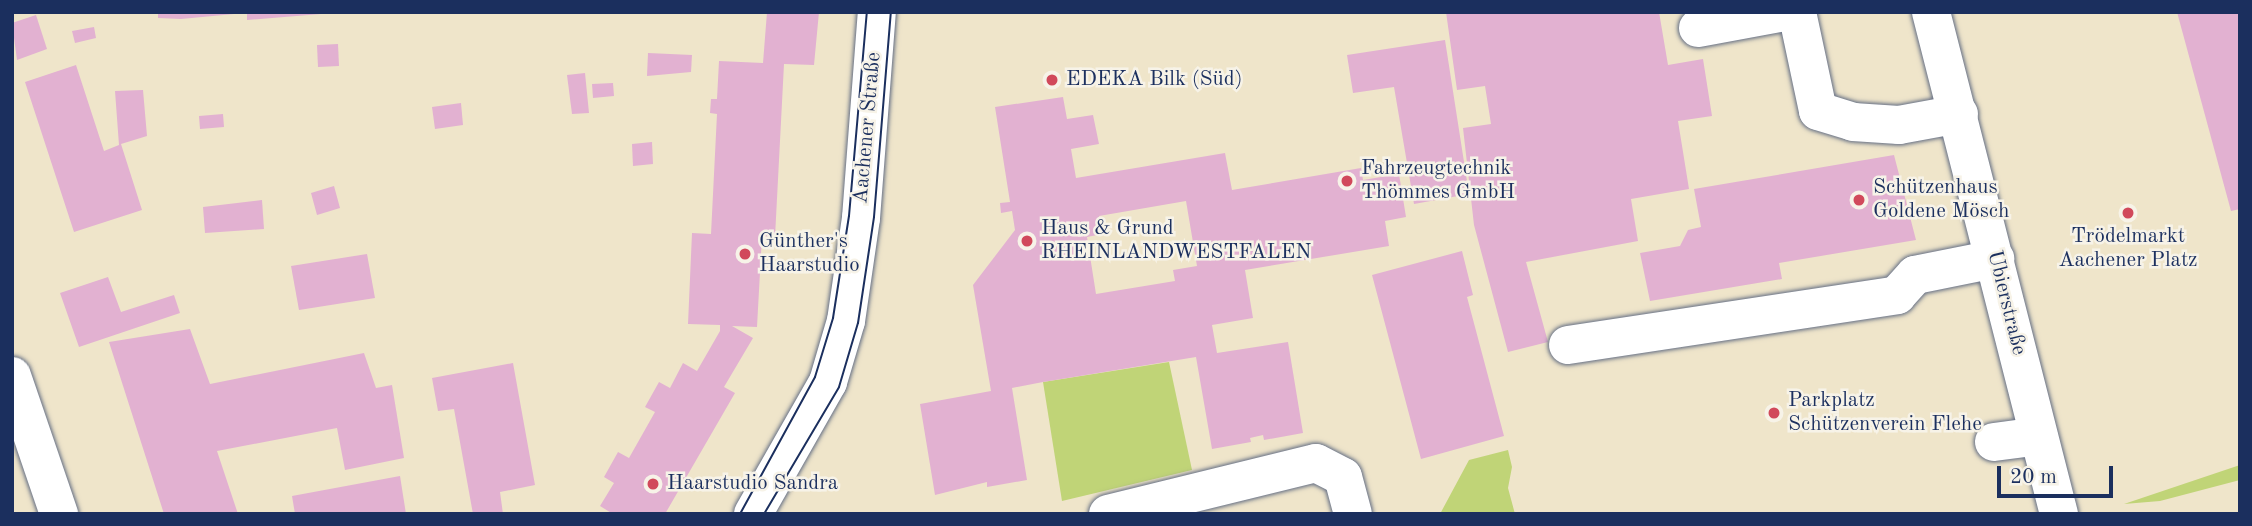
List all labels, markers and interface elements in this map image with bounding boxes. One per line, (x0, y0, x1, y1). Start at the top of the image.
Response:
street label: Aachener Straße (849, 51, 887, 205)
place label: EDEKA Bilk (Süd) (1066, 67, 1243, 93)
marker: EDEKA Bilk (Süd) (1044, 72, 1060, 88)
place label: Fahrzeugtechnik Thömmes GmbH (1361, 156, 1515, 206)
marker: Fahrzeugtechnik Thömmes GmbH (1339, 173, 1355, 189)
place label: Schützenhaus Goldene Mösch (1873, 175, 2009, 225)
marker: Schützenhaus Goldene Mösch (1851, 192, 1867, 208)
marker: Trödelmarkt Aachener Platz (2120, 205, 2136, 221)
place label: Haus & Grund RHEINLANDWESTFALEN (1041, 216, 1311, 266)
place label: Trödelmarkt Aachener Platz (2058, 224, 2198, 274)
place label: Günther's Haarstudio (759, 229, 860, 279)
marker: Haus & Grund RHEINLANDWESTFALEN (1019, 233, 1035, 249)
marker: Günther's Haarstudio (737, 246, 753, 262)
street label: Ubierstraße (1981, 248, 2031, 358)
place label: Parkplatz Schützenverein Flehe (1788, 388, 1982, 438)
marker: Parkplatz Schützenverein Flehe (1766, 405, 1782, 421)
scale bar (2000, 452, 2116, 496)
text: 20 m (2010, 467, 2057, 488)
place label: Haarstudio Sandra (667, 471, 838, 497)
marker: Haarstudio Sandra (645, 476, 661, 492)

